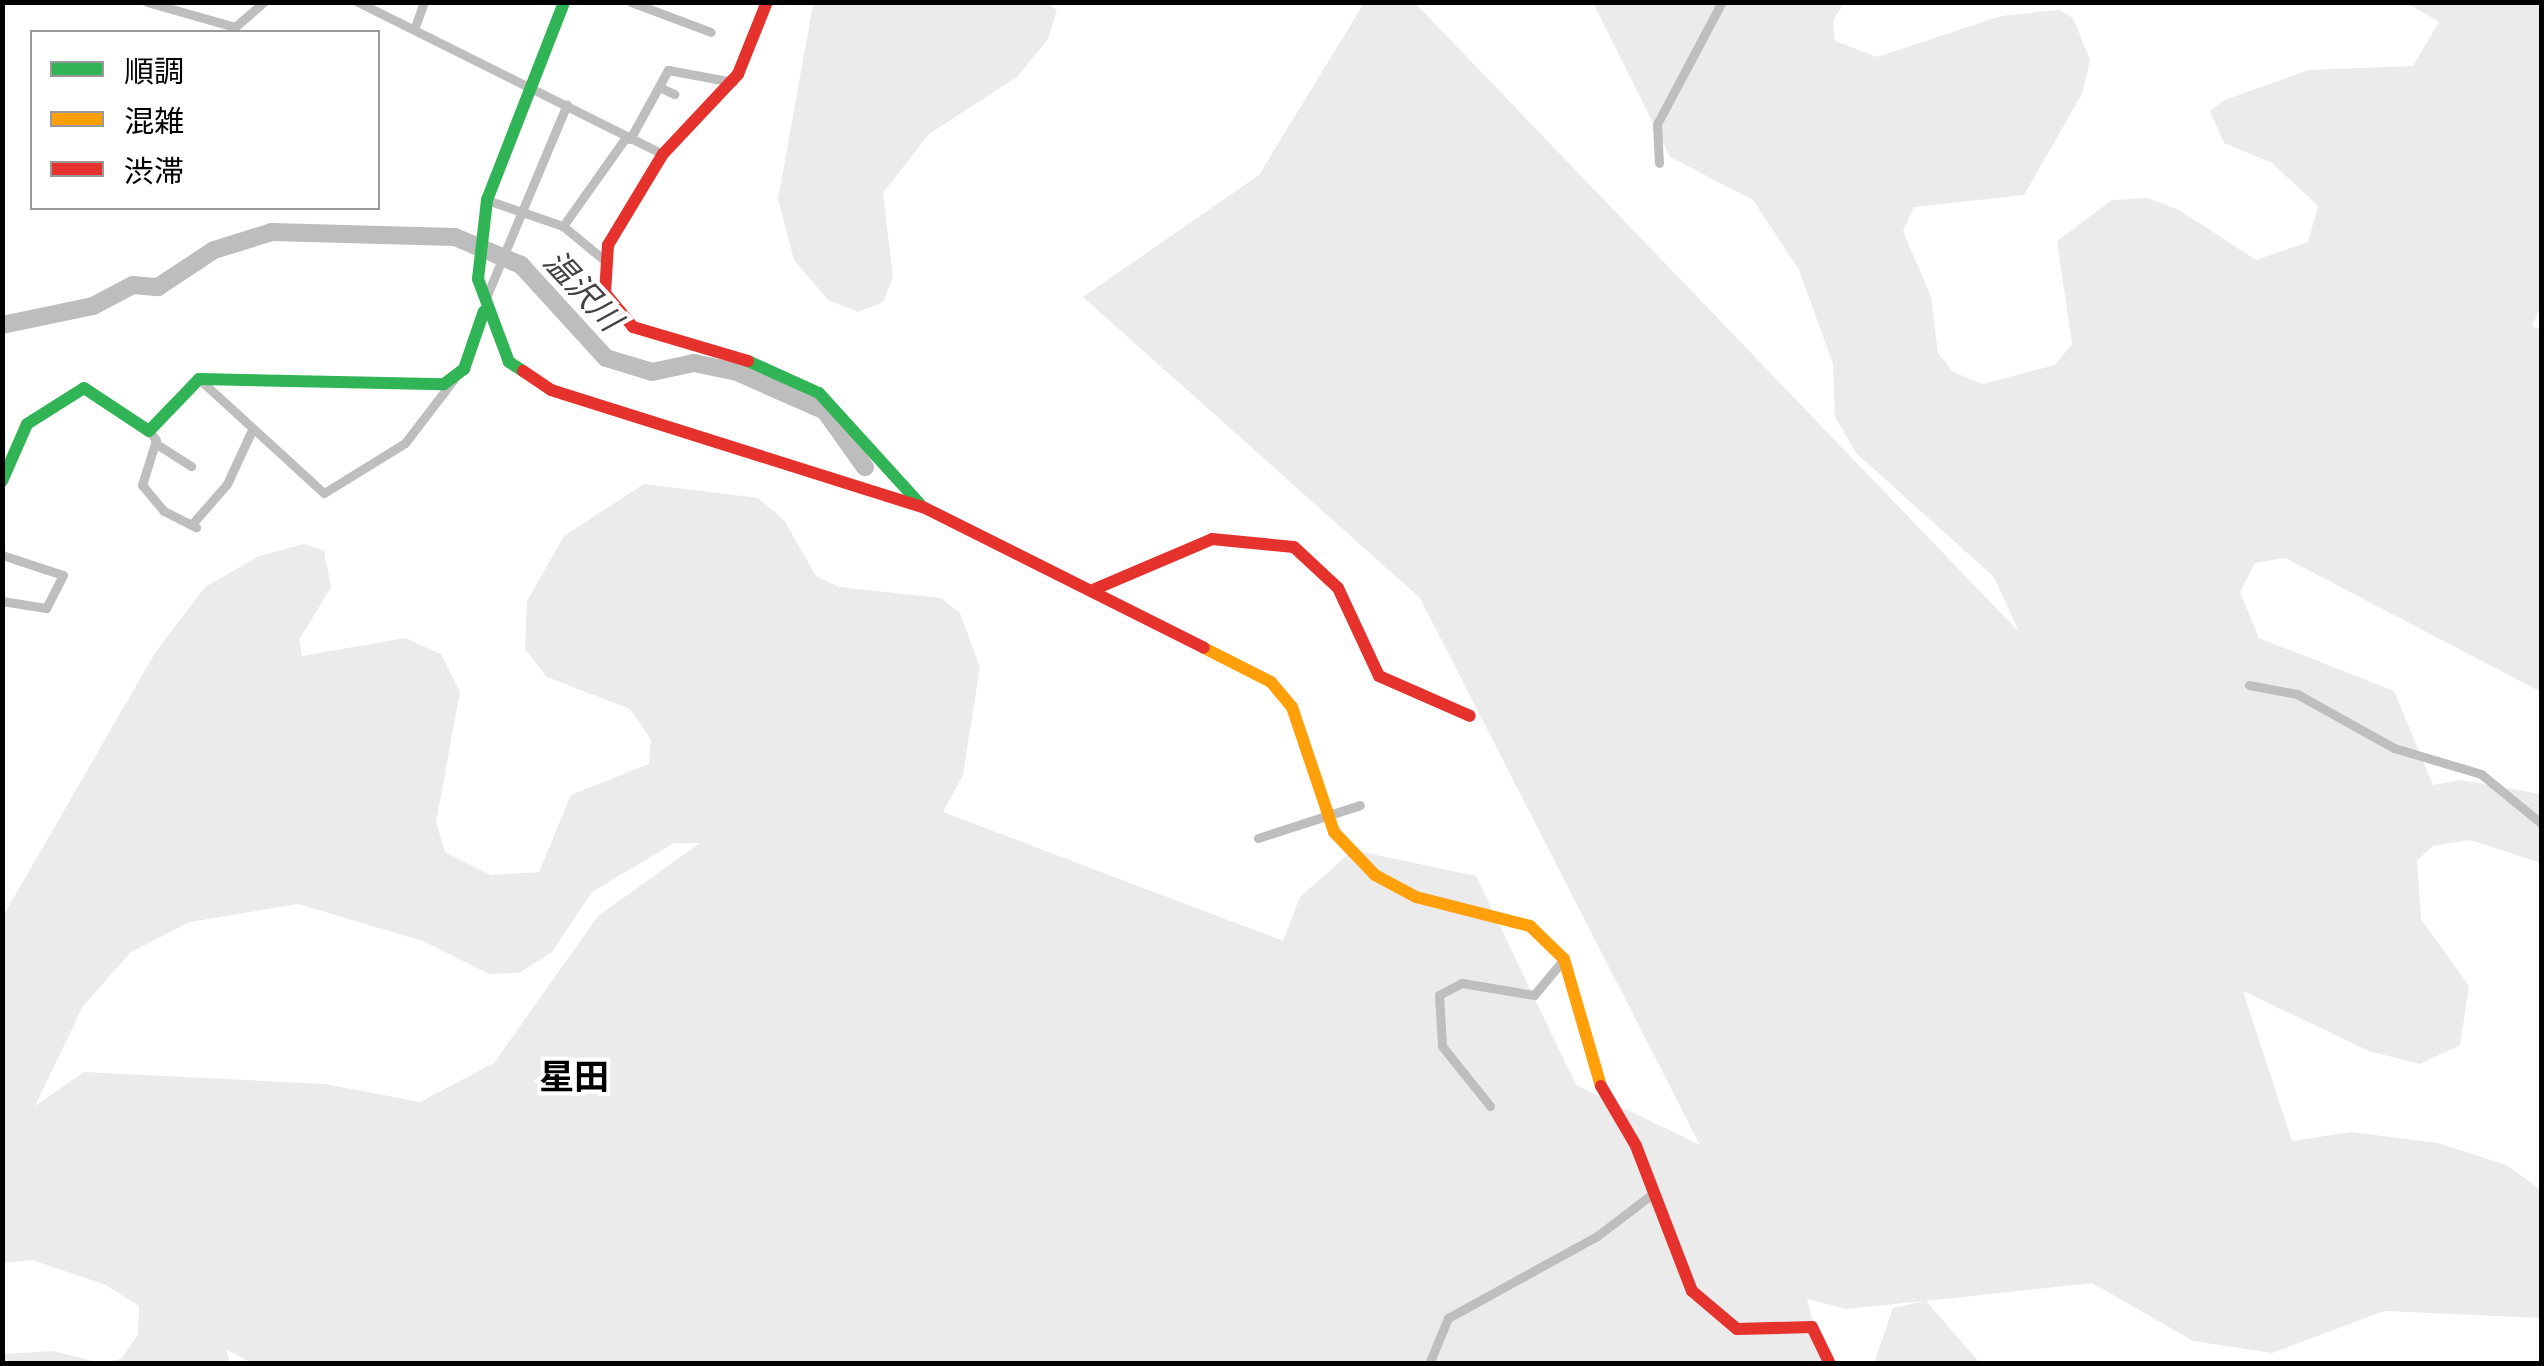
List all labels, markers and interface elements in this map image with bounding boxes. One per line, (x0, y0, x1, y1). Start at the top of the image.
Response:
legend (30, 30, 380, 210)
text: 順調 (124, 50, 184, 91)
text: 混雑 (124, 100, 184, 141)
text: 渋滞 (124, 150, 184, 191)
water label: 温沢川 (536, 242, 630, 338)
district label: 星田 (539, 1055, 609, 1097)

